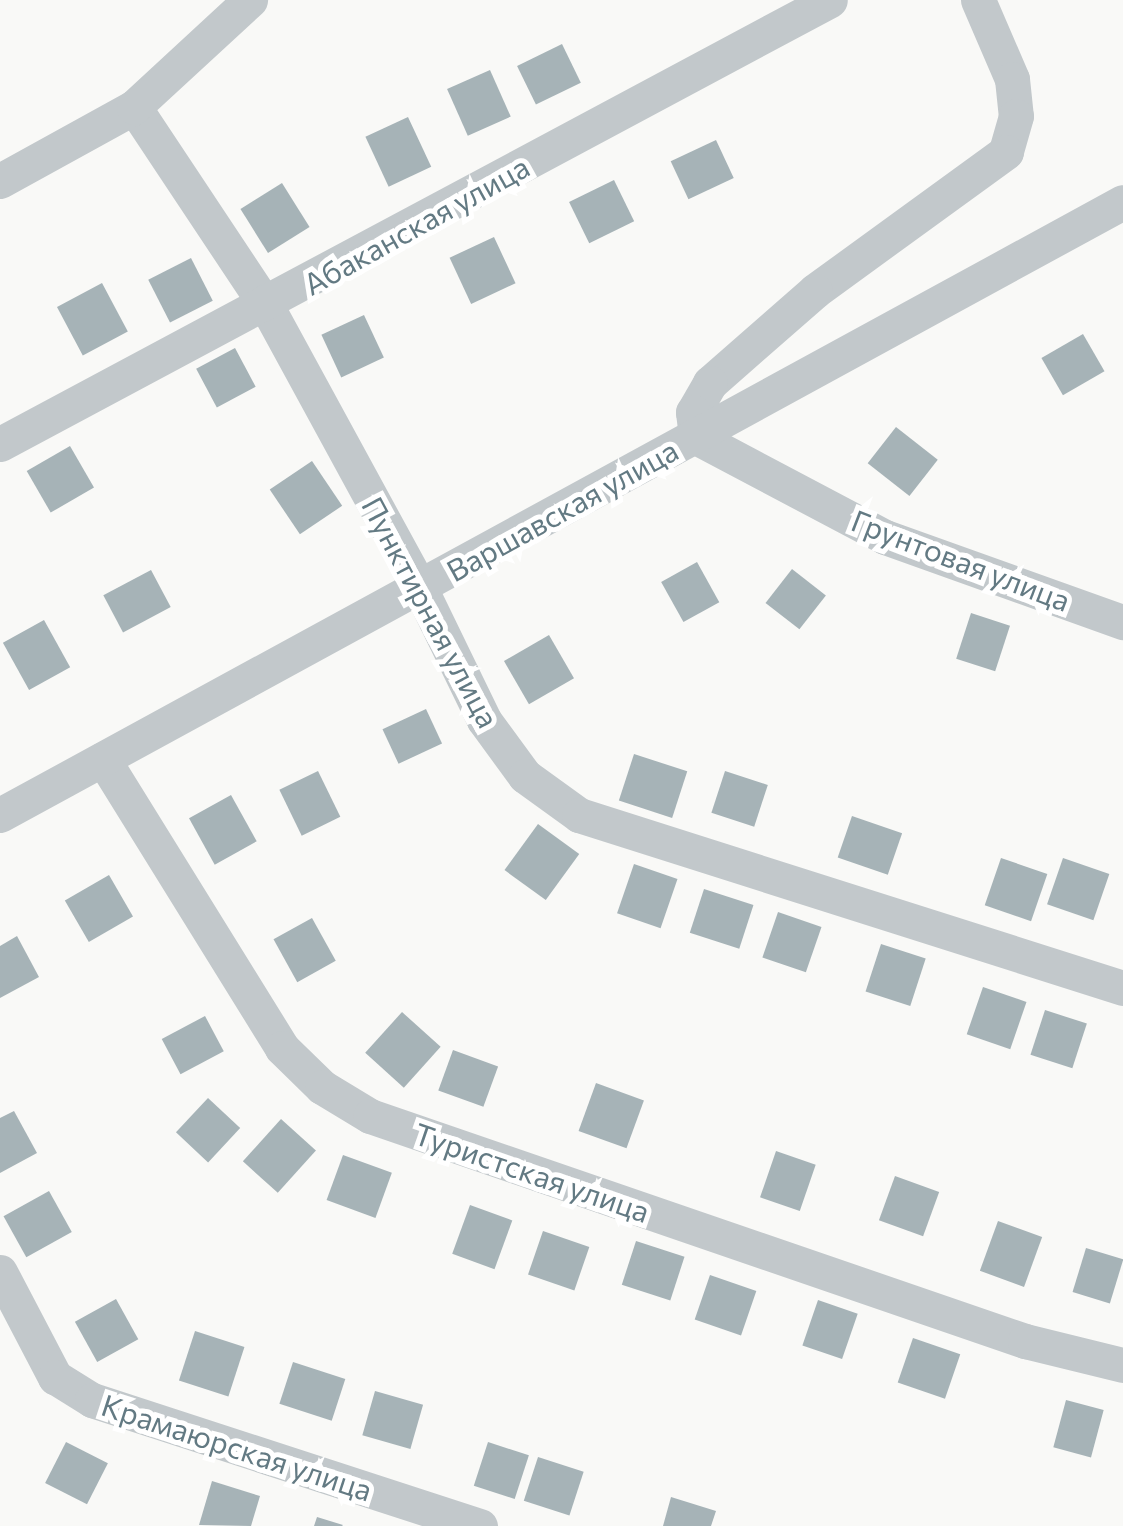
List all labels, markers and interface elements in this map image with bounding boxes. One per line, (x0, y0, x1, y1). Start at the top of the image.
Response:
street label: Абаканская улица (297, 148, 535, 302)
street label: Варшавская улица (440, 432, 684, 588)
street label: Пунктирная улица (355, 490, 507, 734)
street label: Грунтовая улица (847, 502, 1075, 618)
street label: Туристская улица (410, 1115, 654, 1229)
street label: Крамаюрская улица (97, 1386, 377, 1508)

